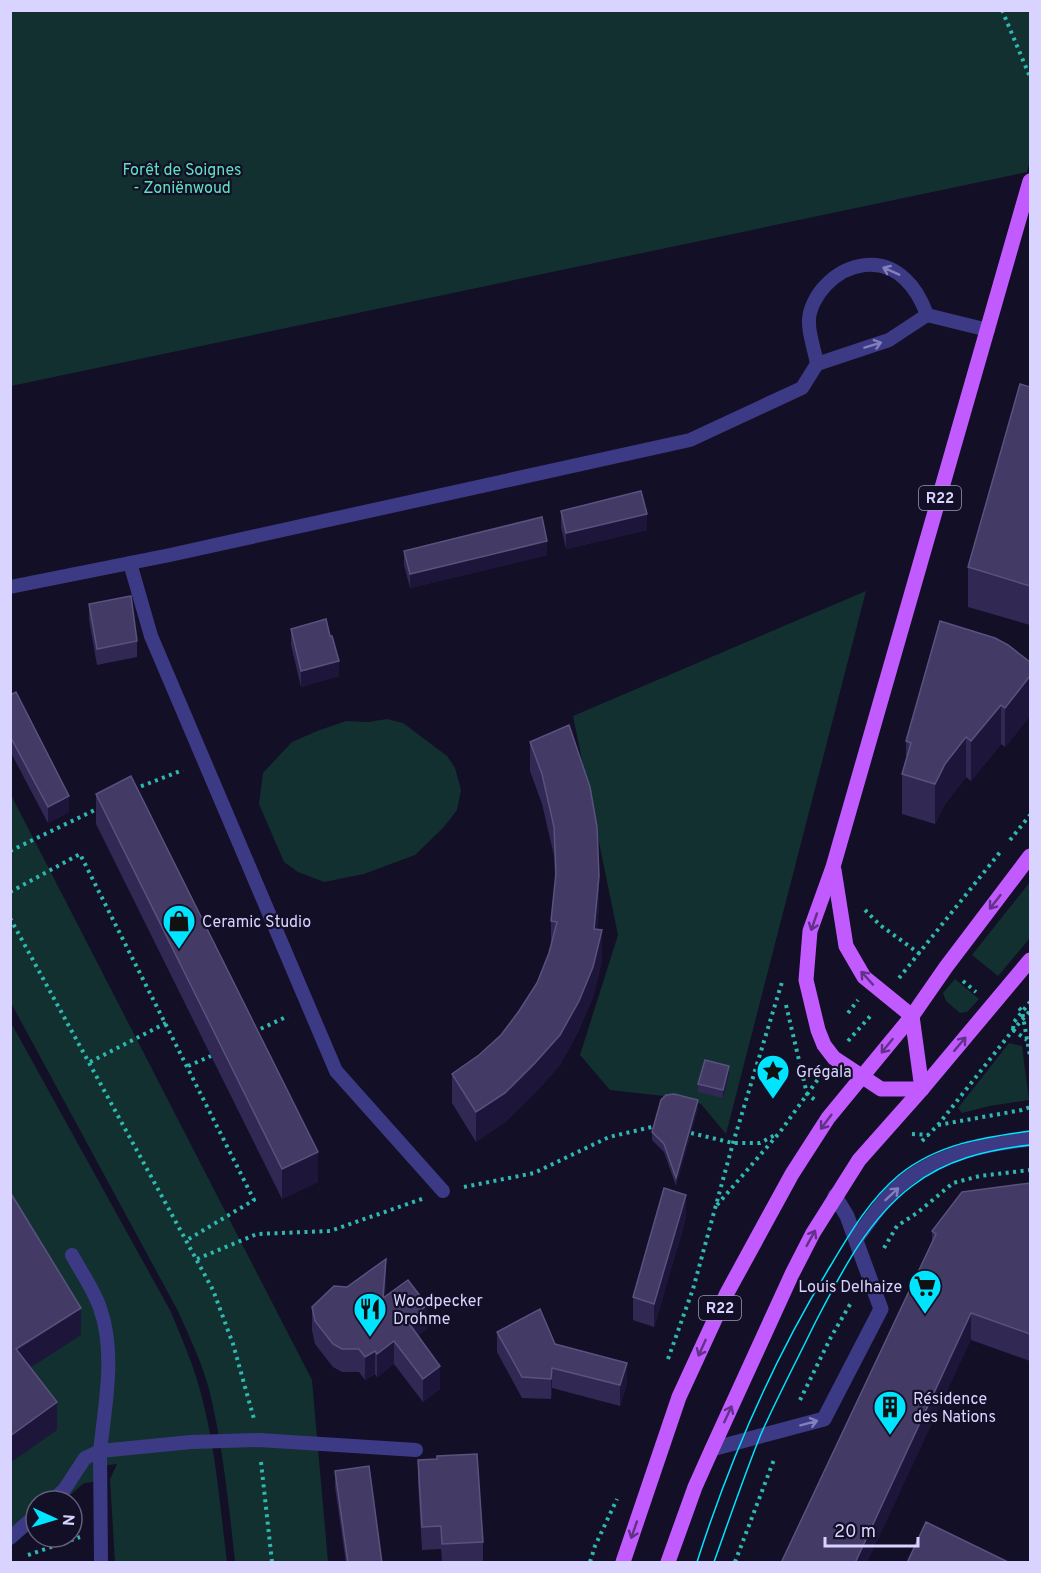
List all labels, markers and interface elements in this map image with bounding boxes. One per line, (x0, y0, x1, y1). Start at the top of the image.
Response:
park label: Forêt de Soignes - Zoniënwoud (122, 161, 242, 199)
one-way arrow (883, 265, 901, 277)
one-way arrow (863, 339, 882, 350)
road number: R22 (919, 486, 961, 510)
one-way arrow (988, 894, 1001, 910)
shop icon: Ceramic Studio (161, 903, 197, 950)
one-way arrow (807, 912, 818, 931)
place label: Ceramic Studio (202, 913, 311, 933)
one-way arrow (860, 971, 874, 986)
one-way arrow (953, 1037, 967, 1052)
one-way arrow (880, 1038, 894, 1053)
place icon: Grégala (755, 1053, 791, 1100)
place label: Grégala (796, 1063, 852, 1083)
one-way arrow (819, 1114, 832, 1130)
one-way arrow (885, 1186, 900, 1201)
one-way arrow (806, 1229, 817, 1247)
supermarket icon: Louis Delhaize (907, 1268, 943, 1315)
place label: Louis Delhaize (798, 1278, 902, 1298)
restaurant icon: Woodpecker Drohme (352, 1291, 388, 1338)
place label: Woodpecker Drohme (393, 1292, 483, 1330)
road number: R22 (699, 1296, 741, 1320)
one-way arrow (695, 1338, 707, 1356)
building icon: Résidence des Nations (872, 1389, 908, 1436)
place label: Résidence des Nations (913, 1390, 996, 1428)
one-way arrow (722, 1405, 734, 1423)
one-way arrow (799, 1417, 818, 1428)
north arrow (24, 1489, 84, 1549)
scale bar (825, 1510, 918, 1548)
text: N (57, 1513, 77, 1526)
one-way arrow (627, 1520, 638, 1539)
text: 20 m (834, 1521, 876, 1544)

